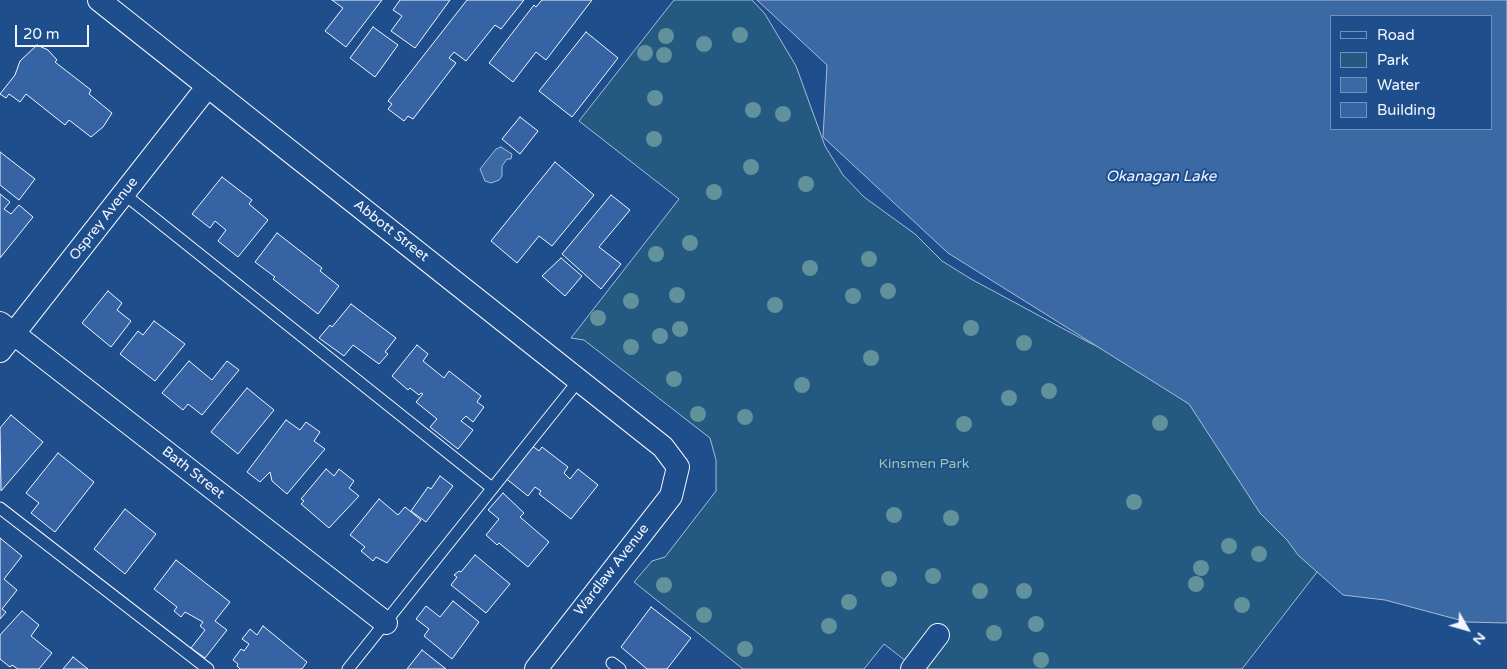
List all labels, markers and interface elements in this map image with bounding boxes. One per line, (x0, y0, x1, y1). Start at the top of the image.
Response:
scale bar (18, 15, 91, 47)
legend (1330, 15, 1492, 130)
text: 20 m (23, 25, 60, 43)
text: Road (1377, 26, 1415, 44)
text: Park (1377, 51, 1409, 69)
text: Water (1377, 76, 1420, 94)
text: Building (1377, 101, 1436, 119)
water label: Okanagan Lake (1106, 168, 1216, 186)
street label: Osprey Avenue (66, 174, 142, 264)
street label: Abbott Street (350, 196, 432, 266)
street label: Bath Street (158, 443, 228, 503)
park label: Kinsmen Park (879, 456, 969, 472)
street label: Wardlaw Avenue (571, 521, 653, 619)
north arrow (1442, 604, 1492, 654)
text: N (1469, 629, 1489, 648)

